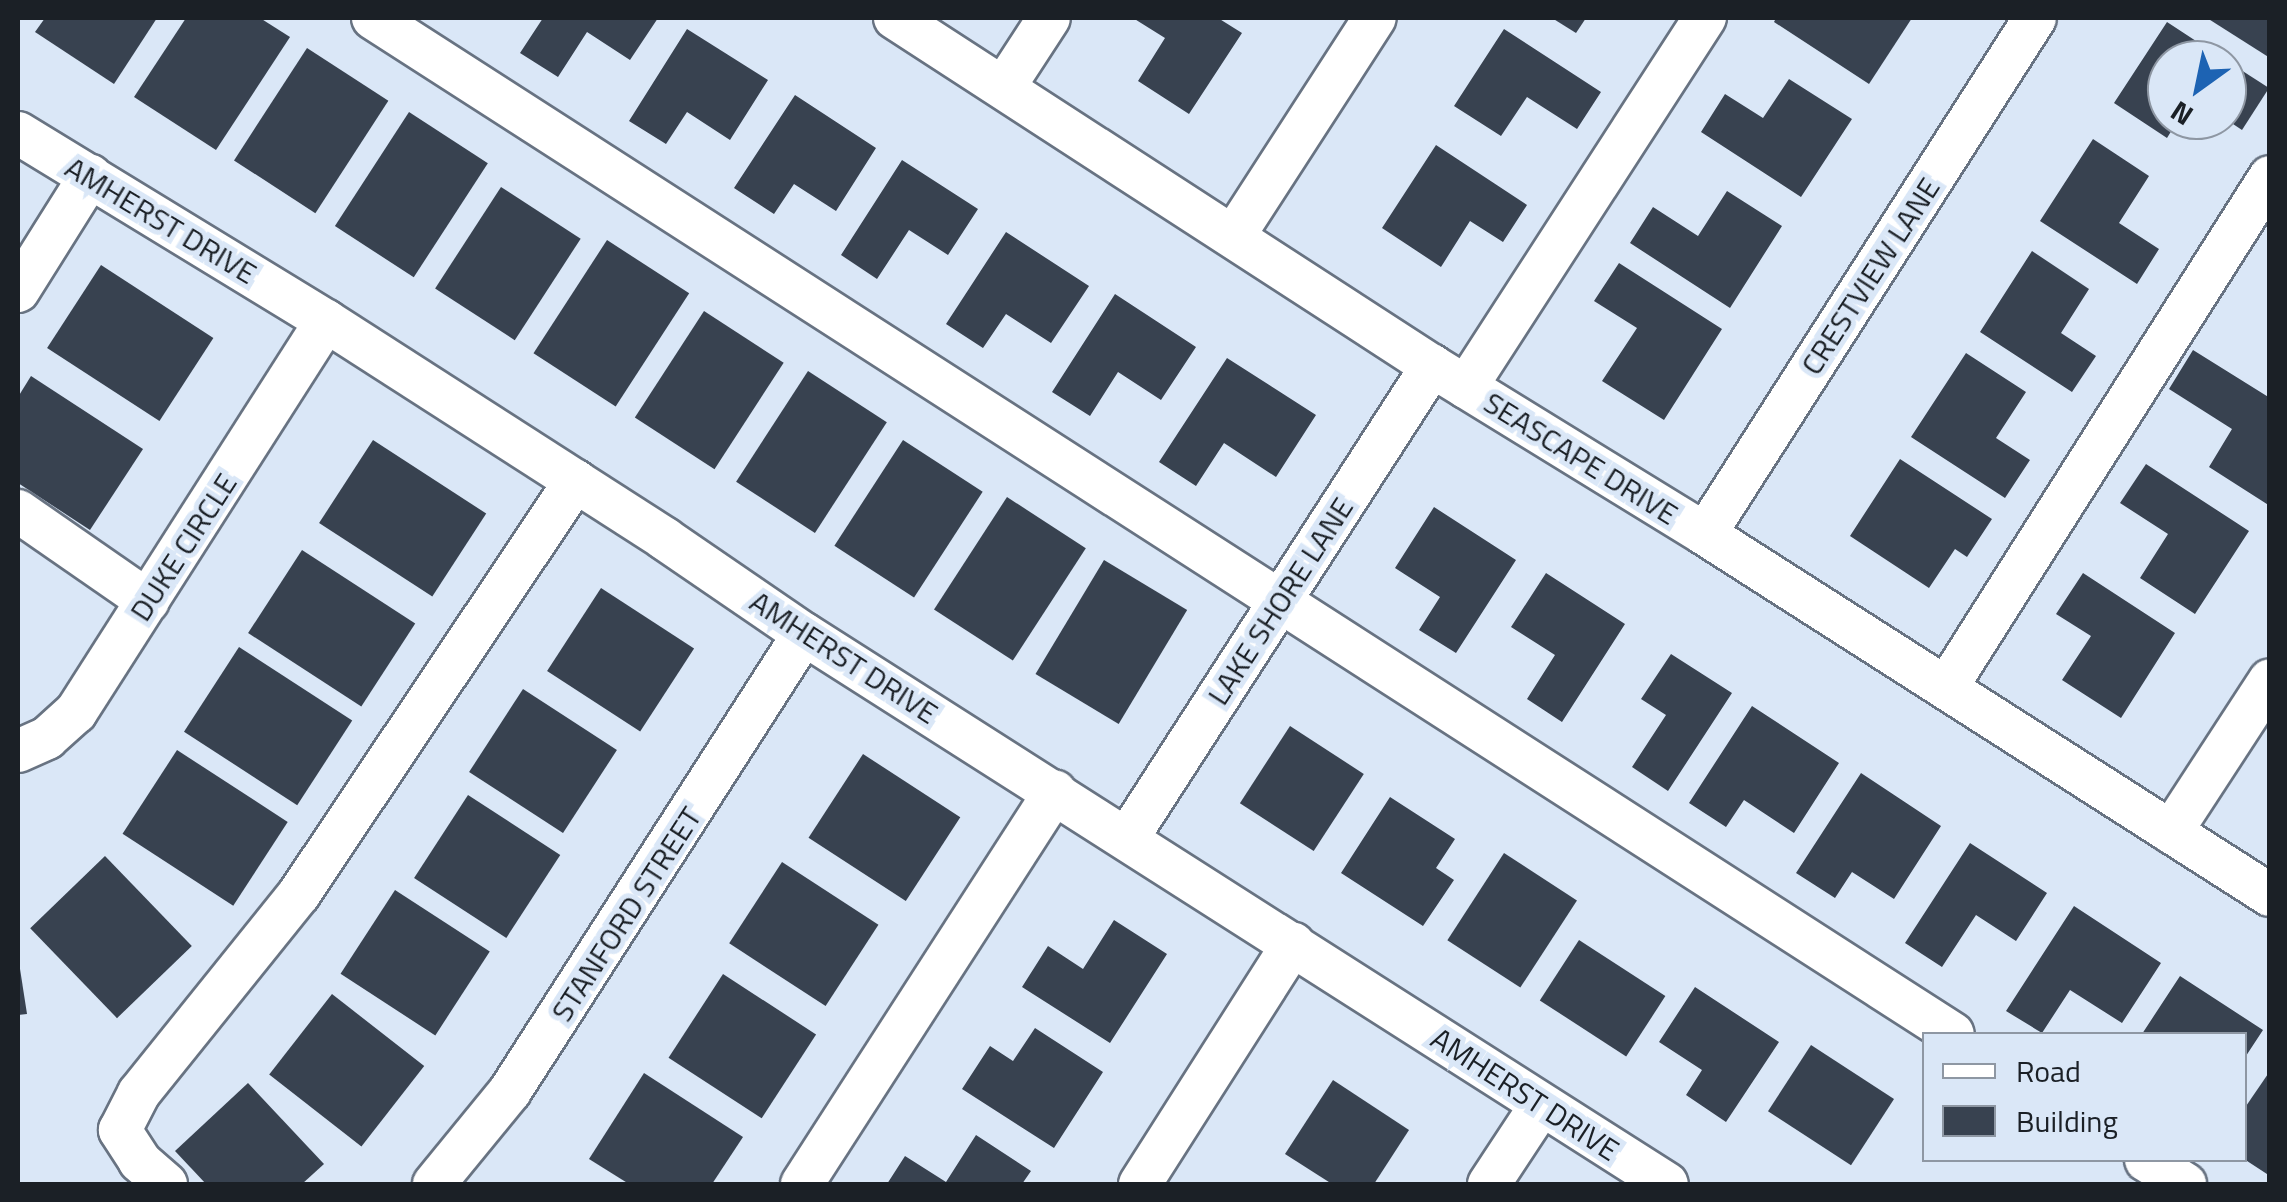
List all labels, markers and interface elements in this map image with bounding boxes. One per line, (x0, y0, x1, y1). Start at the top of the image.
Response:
north arrow (2147, 40, 2247, 140)
text: N (2162, 91, 2201, 137)
street label: AMHERST DRIVE (59, 149, 263, 291)
street label: CRESTVIEW LANE (1793, 171, 1947, 381)
street label: SEASCAPE DRIVE (1478, 384, 1684, 532)
street label: DUKE CIRCLE (122, 467, 244, 627)
street label: LAKE SHORE LANE (1200, 491, 1360, 711)
street label: AMHERST DRIVE (743, 583, 945, 731)
street label: STANFORD STREET (543, 800, 709, 1028)
street label: AMHERST DRIVE (1424, 1020, 1626, 1168)
legend (1922, 1032, 2247, 1162)
text: Road (2016, 1048, 2081, 1094)
text: Building (2016, 1098, 2118, 1144)

